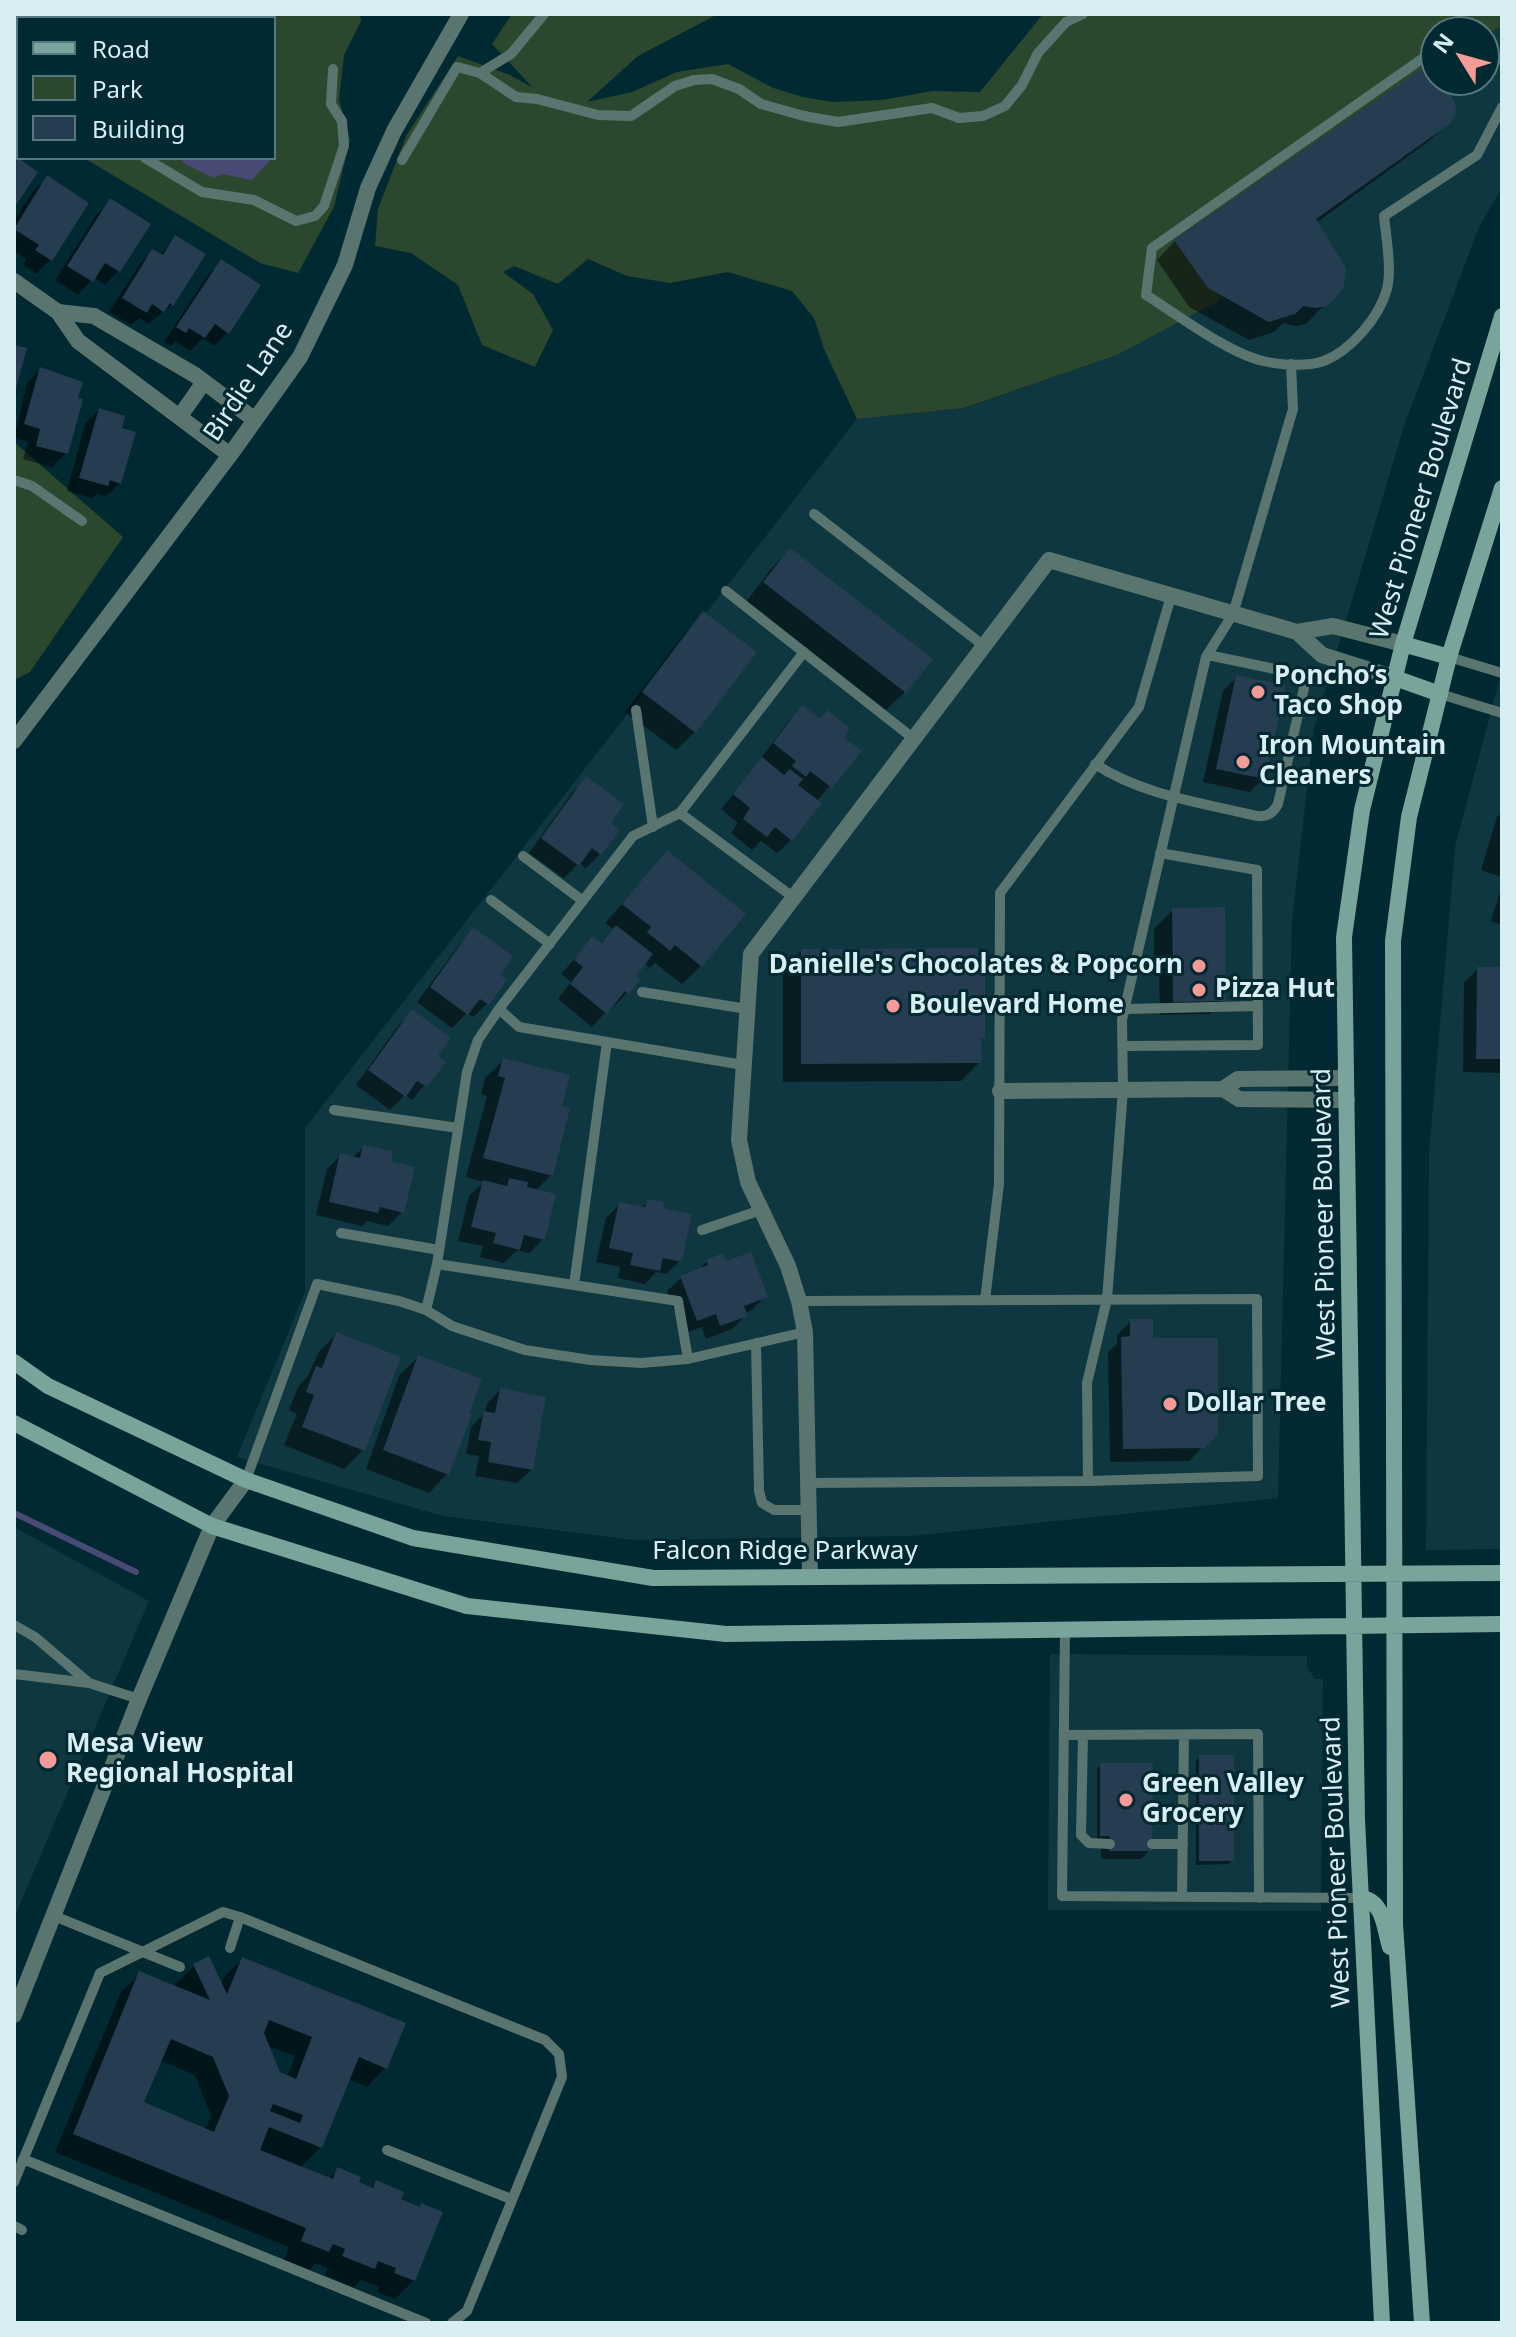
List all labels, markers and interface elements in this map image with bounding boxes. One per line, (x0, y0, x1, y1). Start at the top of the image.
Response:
legend (16, 16, 276, 160)
north arrow (1420, 16, 1500, 96)
text: N (1425, 27, 1460, 59)
text: Road (92, 32, 150, 65)
text: Park (92, 72, 143, 105)
text: Building (92, 112, 185, 145)
street label: Birdie Lane (198, 317, 300, 447)
street label: West Pioneer Boulevard (1364, 355, 1480, 643)
place label: Poncho’s Taco Shop (1274, 661, 1403, 722)
marker: Poncho’s Taco Shop (1249, 683, 1267, 701)
place label: Iron Mountain Cleaners (1259, 731, 1446, 792)
marker: Iron Mountain Cleaners (1234, 753, 1252, 771)
place label: Danielle's Chocolates & Popcorn (769, 950, 1183, 982)
marker: Danielle's Chocolates & Popcorn (1190, 957, 1208, 975)
place label: Pizza Hut (1215, 974, 1335, 1006)
marker: Pizza Hut (1190, 981, 1208, 999)
place label: Boulevard Home (909, 990, 1124, 1022)
marker: Boulevard Home (884, 997, 902, 1015)
street label: West Pioneer Boulevard (1307, 1068, 1343, 1360)
place label: Dollar Tree (1186, 1388, 1327, 1420)
marker: Dollar Tree (1161, 1395, 1179, 1413)
street label: Falcon Ridge Parkway (652, 1536, 918, 1568)
street label: West Pioneer Boulevard (1316, 1716, 1358, 2008)
place label: Mesa View Regional Hospital (66, 1729, 294, 1790)
marker: Mesa View Regional Hospital (37, 1749, 59, 1771)
place label: Green Valley Grocery (1142, 1769, 1304, 1830)
marker: Green Valley Grocery (1117, 1791, 1135, 1809)

